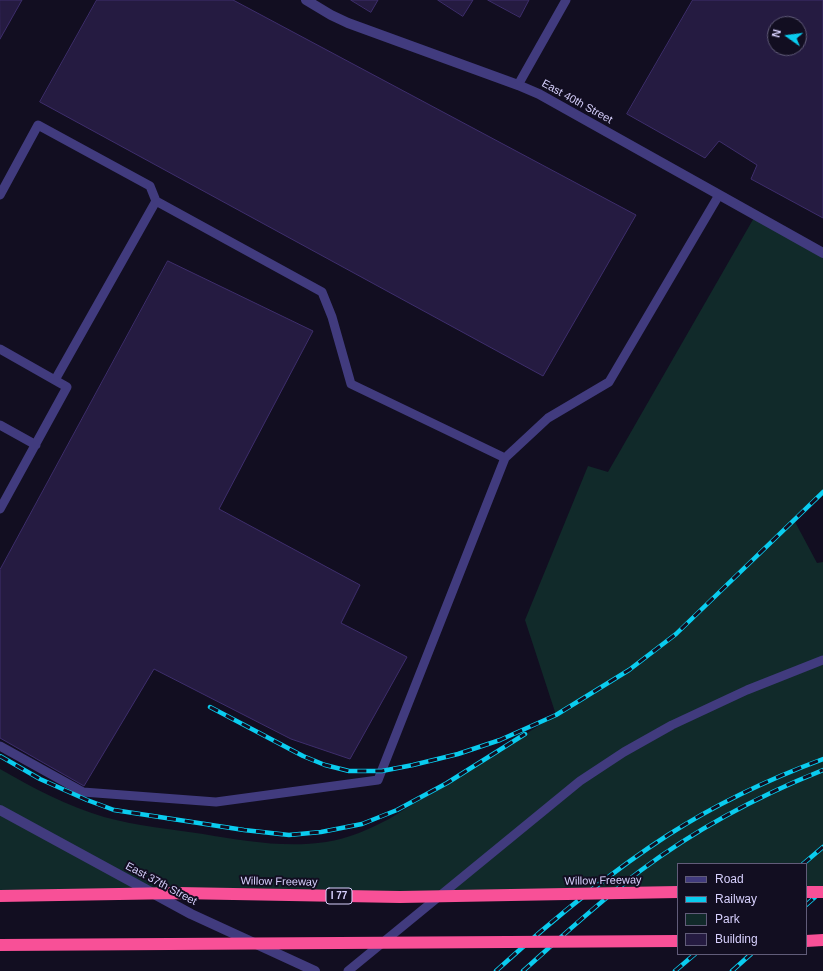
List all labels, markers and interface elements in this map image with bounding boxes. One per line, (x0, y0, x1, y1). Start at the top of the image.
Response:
north arrow (767, 16, 807, 56)
text: N (770, 28, 783, 39)
street label: East 40th Street (539, 77, 615, 127)
street label: East 37th Street (123, 860, 199, 908)
legend (677, 863, 807, 955)
text: Road (715, 872, 744, 886)
street label: Willow Freeway (564, 874, 642, 888)
street label: Willow Freeway (240, 875, 318, 889)
road number: I 77 (326, 888, 352, 904)
text: Railway (715, 892, 757, 906)
text: Park (715, 912, 740, 926)
text: Building (715, 932, 758, 946)

